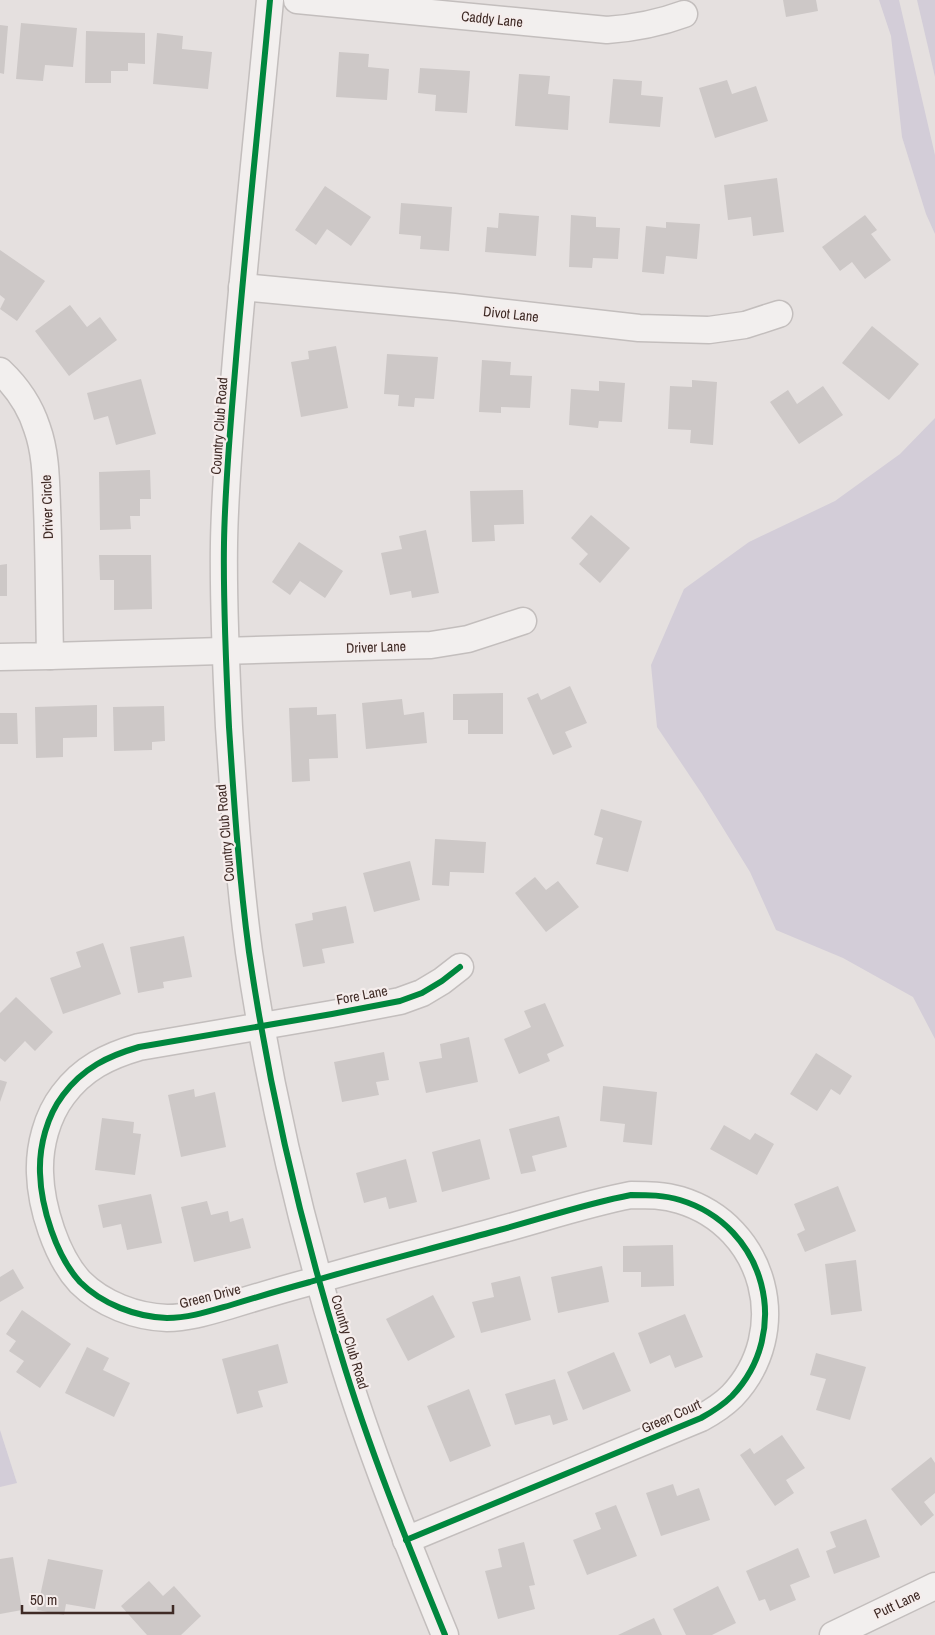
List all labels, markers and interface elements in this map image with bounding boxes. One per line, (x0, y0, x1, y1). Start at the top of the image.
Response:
street label: Caddy Lane (460, 7, 524, 31)
street label: Divot Lane (482, 302, 540, 326)
street label: Country Club Road (207, 377, 231, 475)
street label: Driver Circle (37, 474, 57, 540)
street label: Driver Lane (346, 637, 406, 657)
street label: Country Club Road (212, 784, 238, 882)
street label: Fore Lane (335, 981, 389, 1009)
street label: Green Drive (177, 1280, 243, 1312)
street label: Country Club Road (327, 1293, 373, 1391)
street label: Green Court (638, 1395, 704, 1437)
scale bar (22, 1582, 174, 1614)
street label: Putt Lane (871, 1585, 923, 1623)
text: 50 m (30, 1589, 57, 1610)

